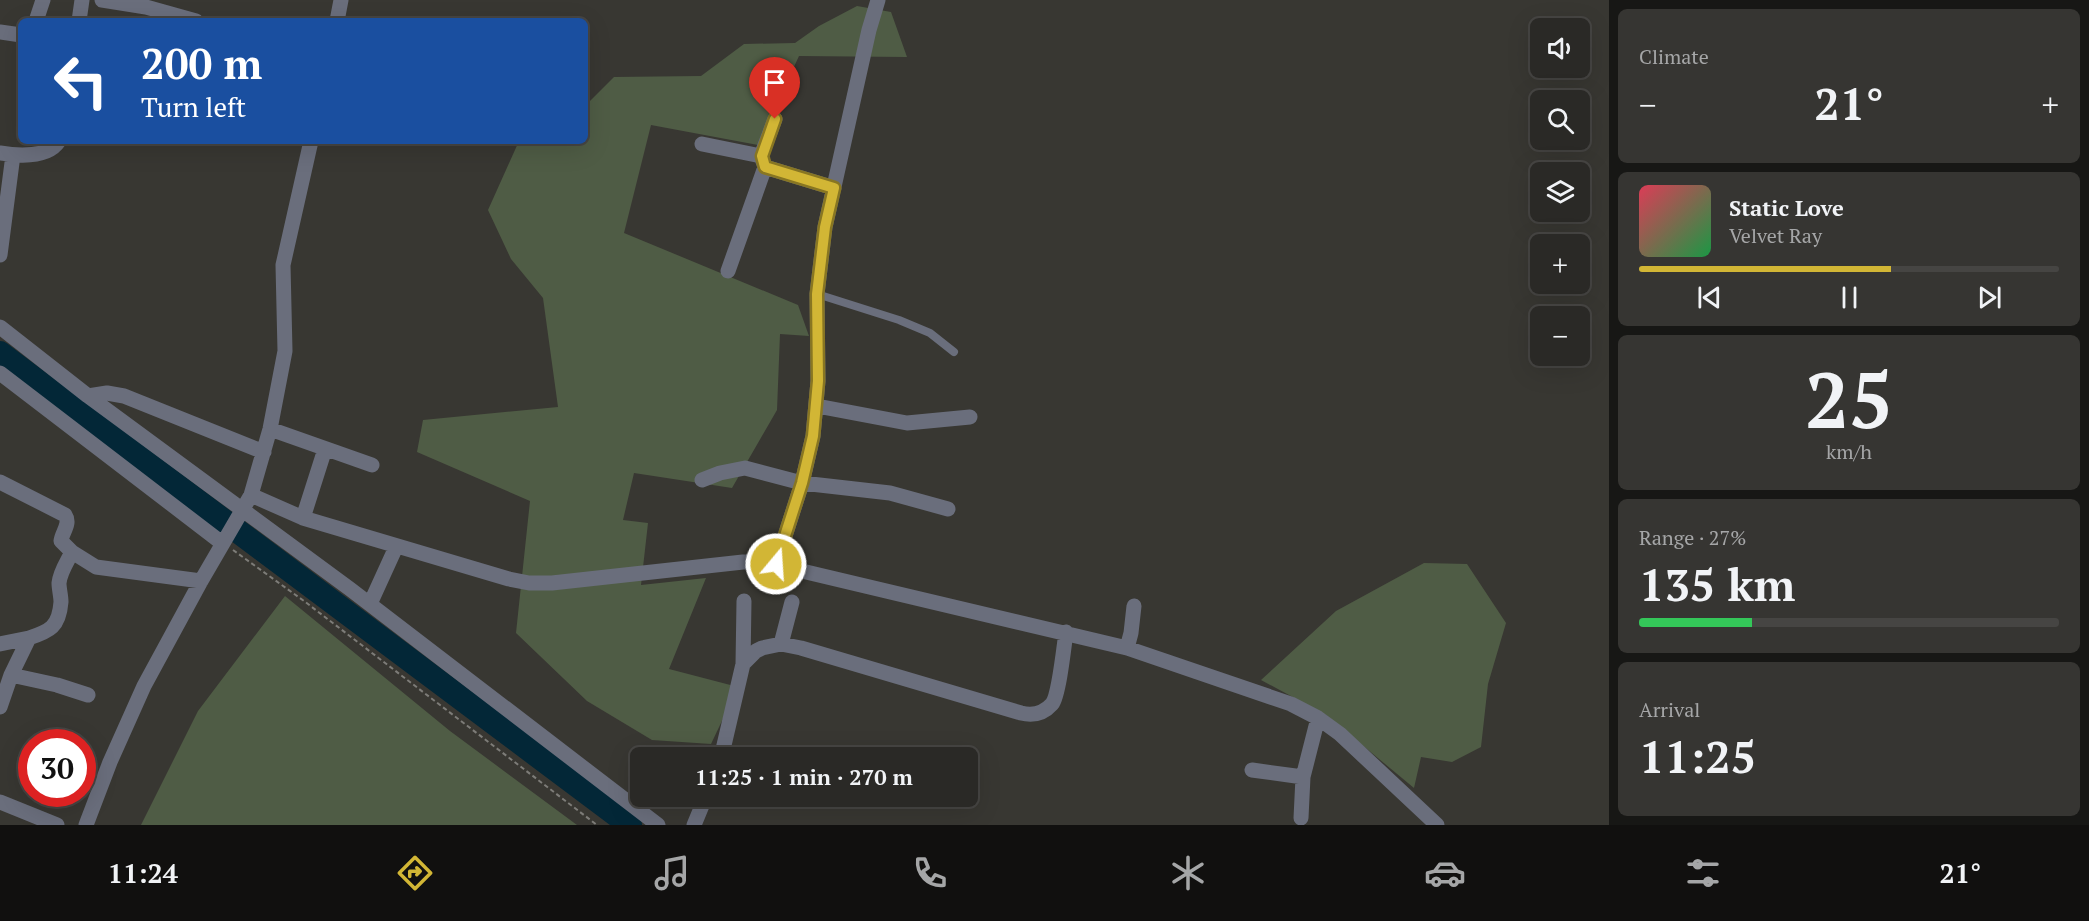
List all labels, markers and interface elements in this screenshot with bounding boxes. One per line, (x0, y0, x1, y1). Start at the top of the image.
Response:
map controls (1530, 18, 1590, 366)
button: sound (1530, 18, 1590, 78)
text: 200 m (141, 35, 262, 91)
icon: left (42, 42, 120, 120)
text: Climate (1639, 43, 1709, 70)
pin (749, 57, 800, 119)
icon: arrive (758, 66, 791, 99)
text: 21° (1814, 73, 1884, 133)
text: − (1639, 83, 1657, 126)
text: + (2041, 83, 2059, 126)
text: Turn left (141, 89, 246, 125)
button: search (1530, 90, 1590, 150)
button: layers (1530, 162, 1590, 222)
text: Static Love (1729, 193, 1844, 222)
text: Velvet Ray (1729, 222, 1822, 249)
button: + (1530, 234, 1590, 294)
icon: previous (1693, 281, 1726, 314)
icon: pause (1833, 281, 1866, 314)
icon: next (1973, 281, 2006, 314)
button: − (1530, 306, 1590, 366)
text: 25 (1805, 347, 1893, 450)
text: km/h (1826, 438, 1872, 465)
text: Range · 27% (1639, 524, 1746, 551)
position arrow (744, 532, 808, 596)
text: 135 km (1639, 554, 1795, 614)
text: Arrival (1639, 696, 1700, 723)
text: 11:25 (1639, 726, 1756, 786)
speed limit sign: 30 (18, 729, 96, 807)
text: 11:25 · 1 min · 270 m (695, 762, 913, 791)
icon: directions (394, 852, 436, 894)
icon: music (651, 852, 693, 894)
icon: phone (909, 852, 951, 894)
icon: climate (1167, 852, 1209, 894)
icon: car (1424, 852, 1466, 894)
icon: filters (1682, 852, 1724, 894)
text: 11:24 (108, 855, 178, 891)
text: 21° (1939, 855, 1981, 891)

